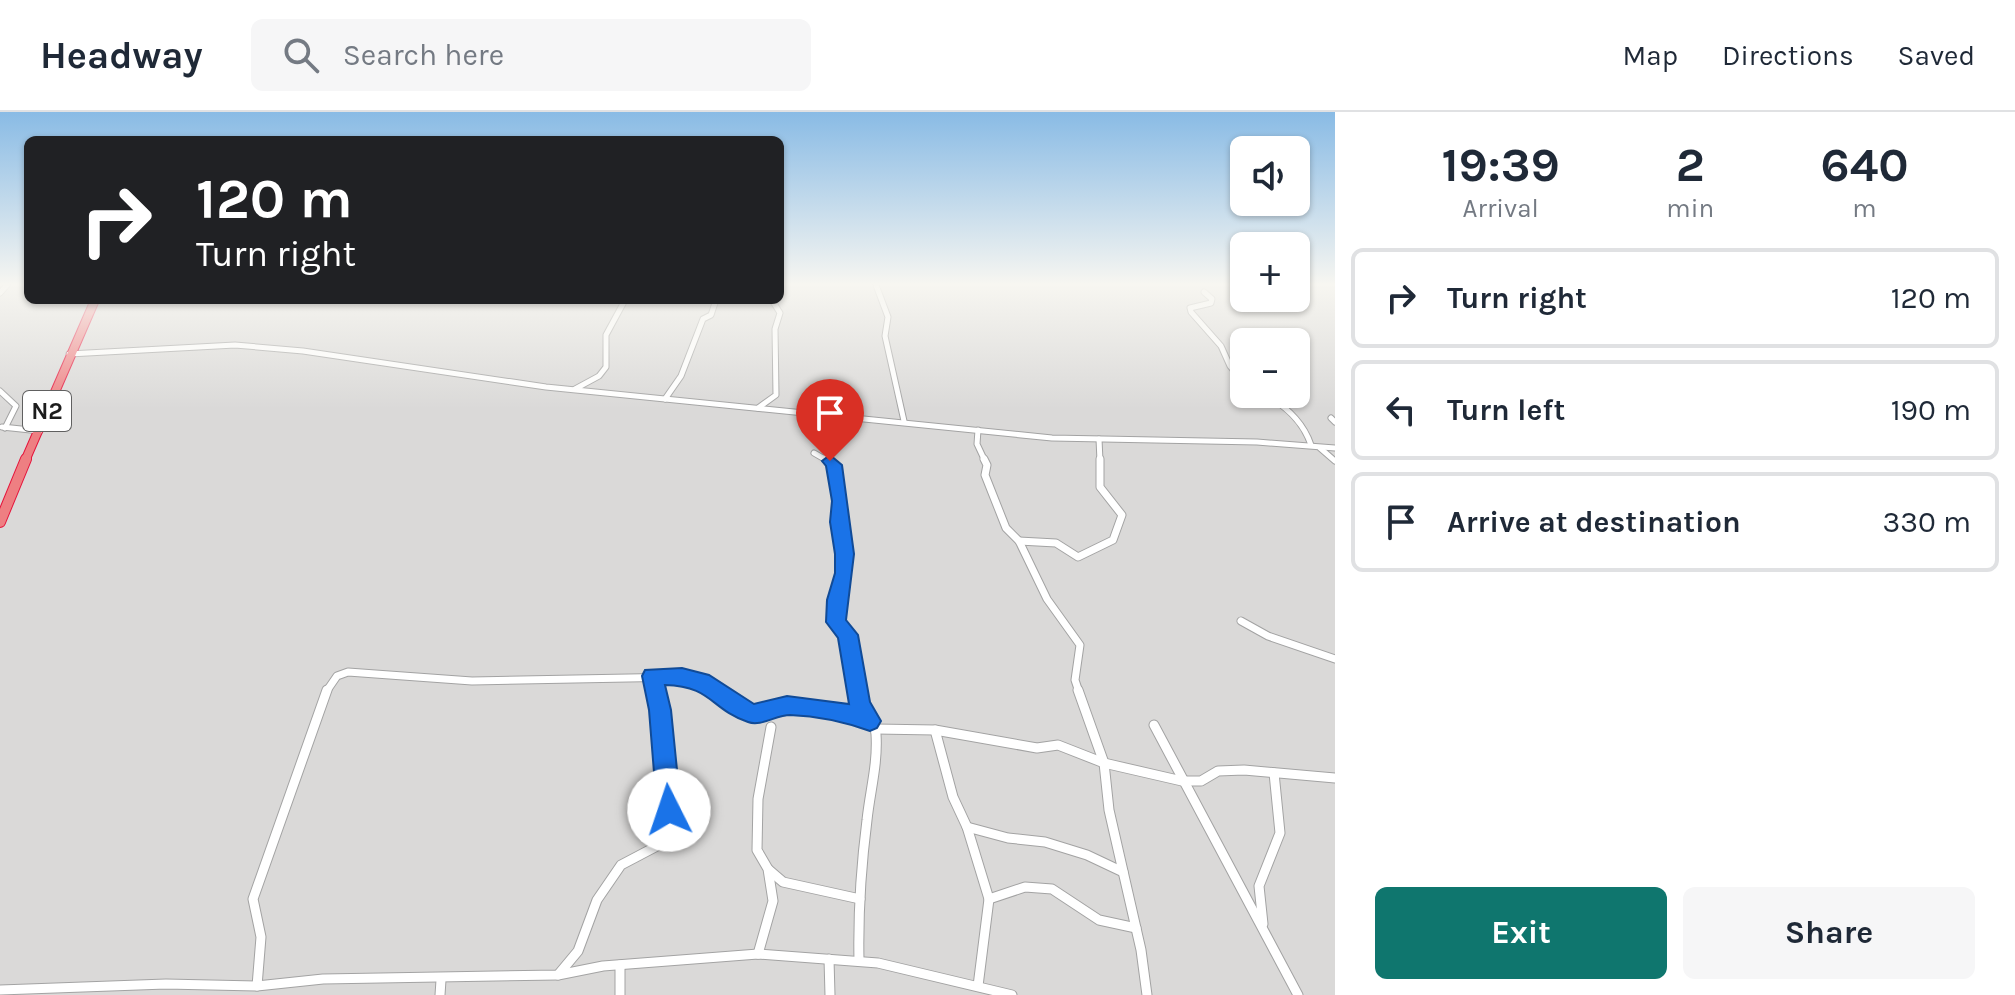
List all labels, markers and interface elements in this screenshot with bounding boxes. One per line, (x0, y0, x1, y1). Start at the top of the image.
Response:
search box (251, 19, 811, 91)
text: Headway (40, 33, 203, 78)
icon: search (279, 33, 323, 77)
text: Search here (343, 37, 504, 73)
text: Map (1623, 39, 1678, 72)
text: Directions (1722, 39, 1854, 72)
text: Saved (1898, 39, 1975, 72)
map controls (1230, 136, 1310, 408)
button: sound (1230, 136, 1310, 216)
text: 19:39 (1441, 137, 1560, 193)
text: 2 (1676, 137, 1705, 193)
text: 640 (1821, 137, 1909, 193)
text: 120 m (196, 166, 353, 231)
icon: right (64, 168, 168, 272)
text: Arrival (1463, 193, 1539, 224)
text: min (1666, 193, 1714, 224)
text: m (1852, 193, 1877, 224)
button: + (1230, 232, 1310, 312)
text: Turn right (196, 233, 356, 275)
icon: right (1379, 276, 1423, 320)
text: Turn right (1447, 280, 1587, 316)
text: 120 m (1891, 280, 1971, 316)
button: − (1230, 328, 1310, 408)
pin (796, 379, 864, 461)
icon: left (1379, 388, 1423, 432)
road number: N2 (23, 391, 71, 431)
icon: arrive (808, 391, 852, 435)
text: Turn left (1447, 392, 1565, 428)
text: 190 m (1891, 392, 1971, 428)
icon: arrive (1379, 500, 1423, 544)
text: Arrive at destination (1447, 504, 1741, 540)
text: 330 m (1883, 504, 1971, 540)
position arrow (627, 768, 711, 852)
button: Exit (1375, 887, 1667, 979)
button: Share (1683, 887, 1975, 979)

